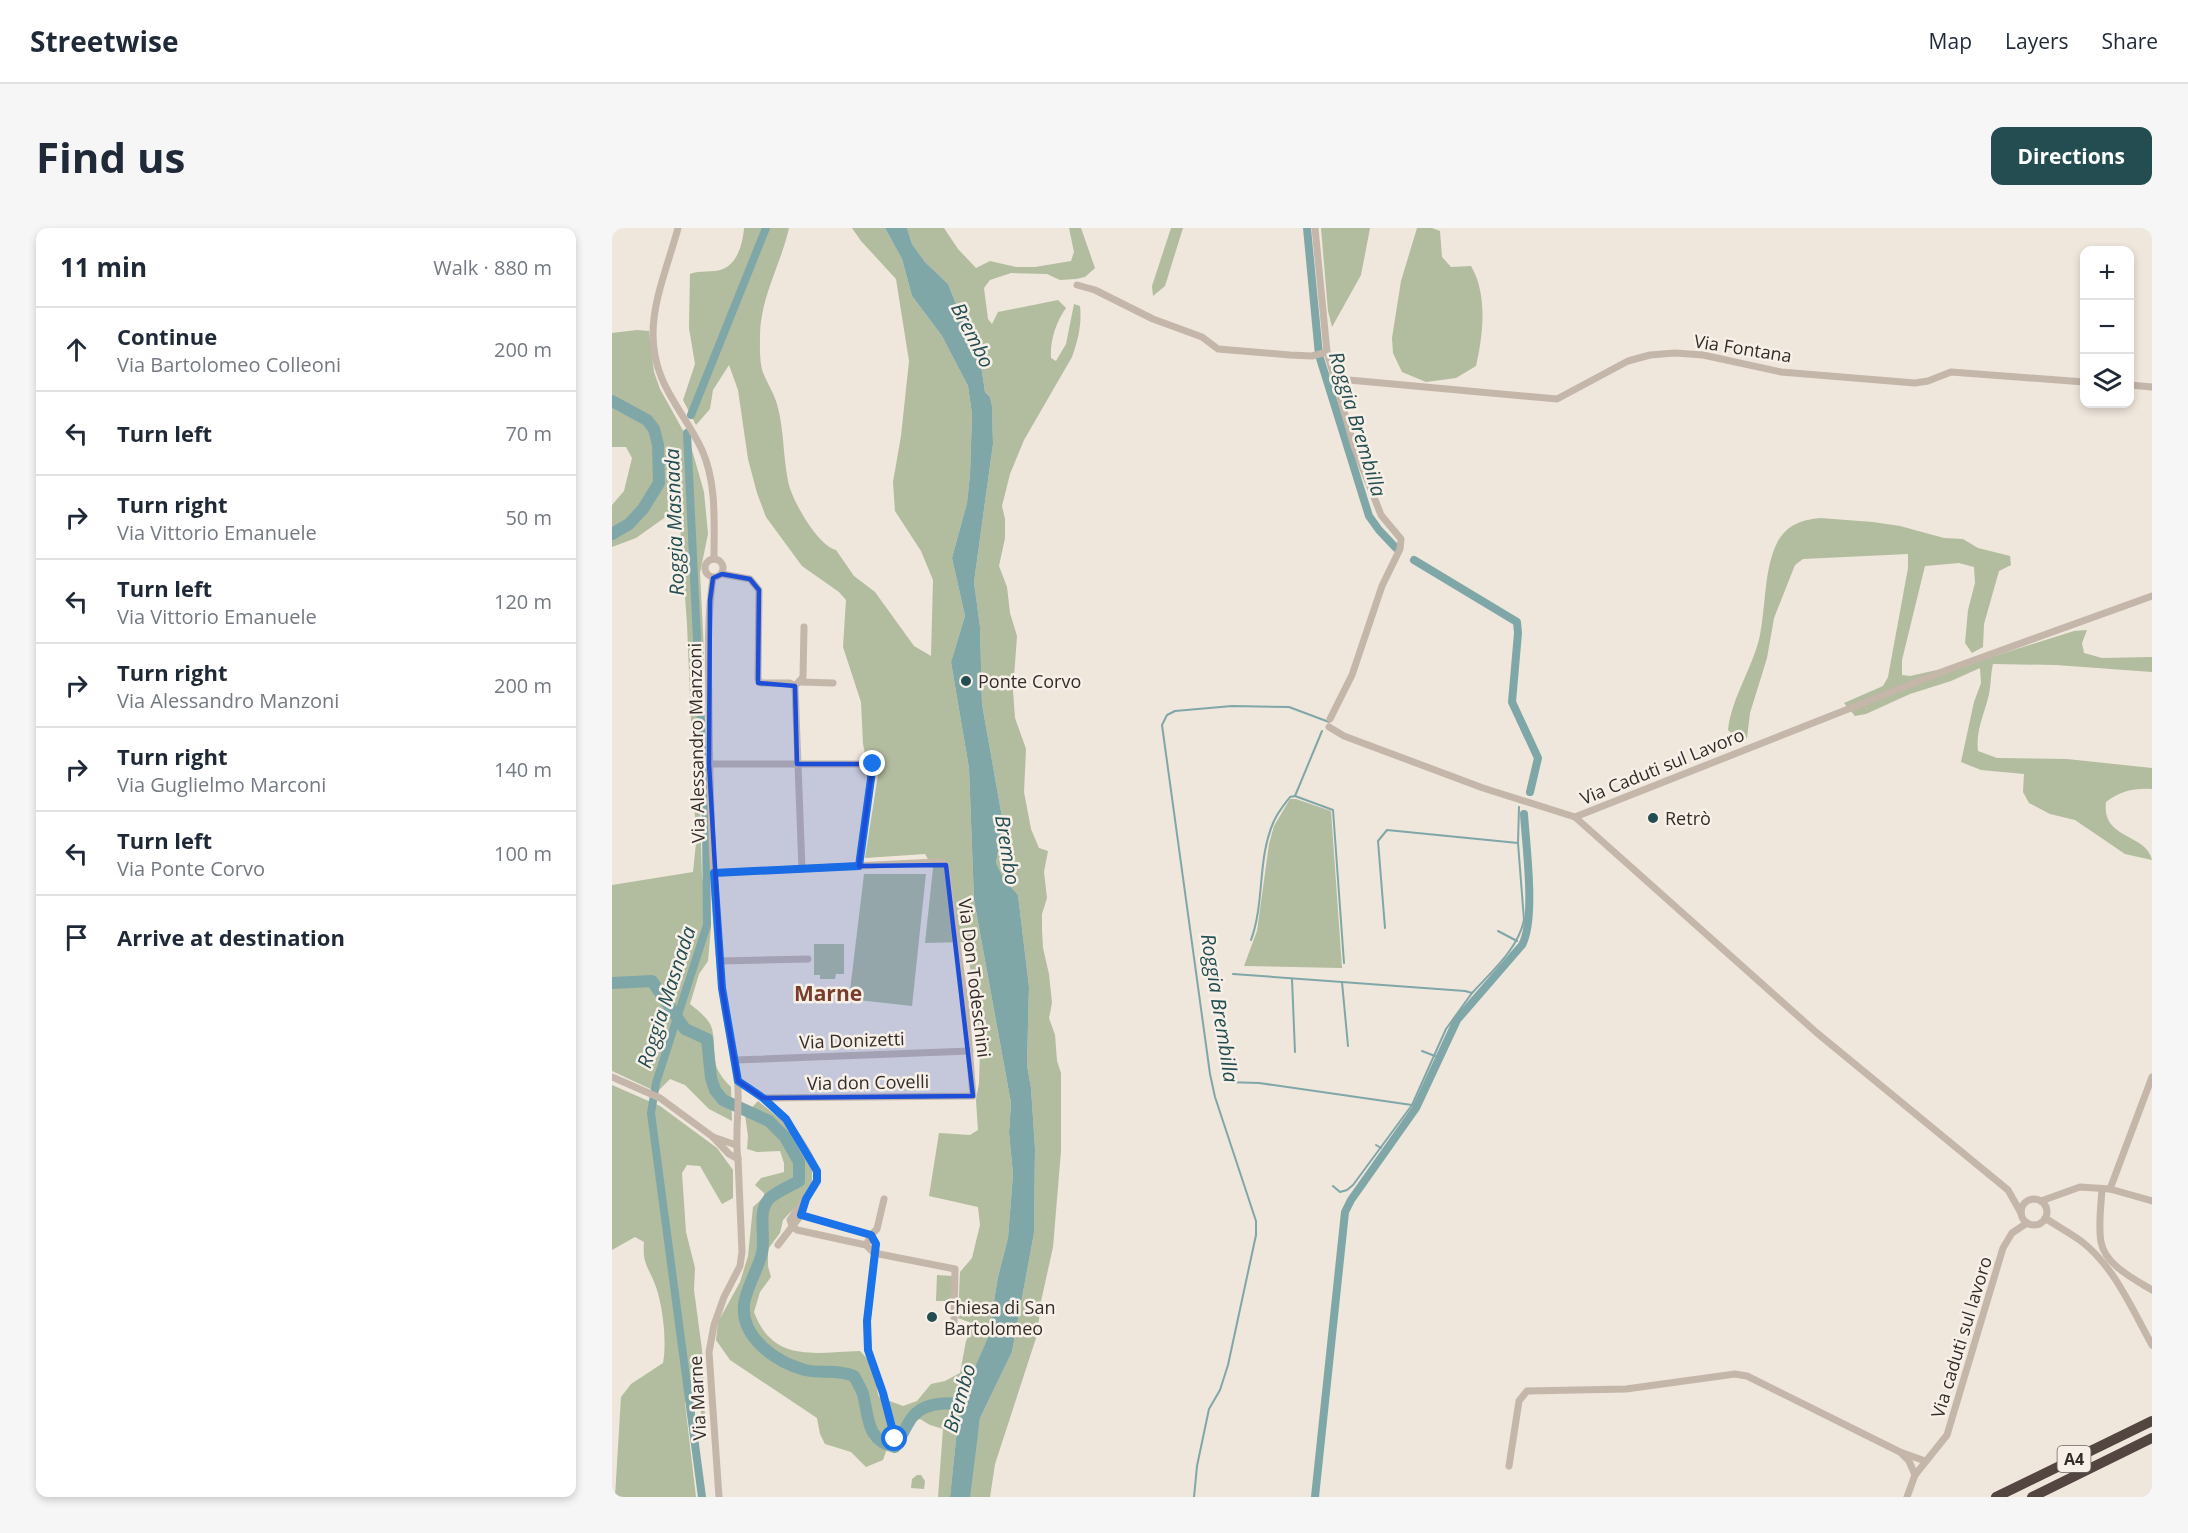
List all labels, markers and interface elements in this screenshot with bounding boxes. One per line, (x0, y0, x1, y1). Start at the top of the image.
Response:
text: Streetwise (30, 22, 179, 60)
text: Map (1929, 27, 1972, 55)
text: Layers (2005, 27, 2069, 55)
text: Share (2102, 27, 2158, 55)
button: Directions (1991, 127, 2152, 185)
text: Find us (36, 128, 185, 185)
map controls (2080, 246, 2134, 408)
button: + (2080, 246, 2134, 300)
text: 11 min (60, 249, 147, 285)
text: Walk · 880 m (433, 254, 552, 281)
water label: Brembo (945, 298, 1001, 372)
button: − (2080, 300, 2134, 354)
text: Continue (117, 321, 217, 351)
street label: Via Fontana (1692, 328, 1794, 368)
icon: ahead (60, 333, 93, 366)
text: 200 m (494, 336, 552, 363)
water label: Roggia Brembilla (1323, 348, 1393, 500)
text: Via Bartolomeo Colleoni (117, 351, 341, 378)
button: layers (2080, 354, 2134, 408)
icon: left (60, 417, 93, 450)
text: Turn left (117, 418, 212, 448)
text: 70 m (505, 420, 552, 447)
water label: Roggia Masnada (658, 448, 690, 596)
text: Turn right (117, 489, 228, 519)
icon: right (60, 501, 93, 534)
text: 50 m (505, 504, 552, 531)
text: Via Vittorio Emanuele (117, 519, 317, 546)
text: Turn left (117, 573, 212, 603)
icon: left (60, 585, 93, 618)
text: 120 m (494, 588, 552, 615)
text: Via Vittorio Emanuele (117, 603, 317, 630)
street label: Via Alessandro Manzoni (682, 643, 710, 843)
text: Turn right (117, 657, 228, 687)
icon: right (60, 669, 93, 702)
place label: Ponte Corvo (978, 669, 1081, 693)
text: 200 m (494, 672, 552, 699)
marker: Ponte Corvo (959, 674, 973, 688)
text: Via Alessandro Manzoni (117, 687, 339, 714)
street label: Via Caduti sul Lavoro (1576, 722, 1748, 810)
text: Turn right (117, 741, 228, 771)
route end (859, 750, 885, 776)
icon: right (60, 753, 93, 786)
text: 140 m (494, 756, 552, 783)
text: Via Guglielmo Marconi (117, 771, 326, 798)
place label: Retrò (1665, 806, 1711, 830)
marker: Retrò (1646, 811, 1660, 825)
water label: Brembo (989, 813, 1027, 887)
text: Turn left (117, 825, 212, 855)
icon: left (60, 837, 93, 870)
text: 100 m (494, 840, 552, 867)
text: Via Ponte Corvo (117, 855, 265, 882)
street label: Via Don Todeschini (953, 897, 997, 1059)
icon: arrive (60, 921, 93, 954)
text: Arrive at destination (117, 922, 345, 952)
water label: Roggia Masnada (630, 923, 702, 1071)
water label: Roggia Brembilla (1195, 932, 1245, 1084)
district label: Marne (794, 979, 862, 1007)
street label: Via Donizetti (799, 1026, 905, 1054)
street label: Via don Covelli (807, 1069, 929, 1095)
street label: Via caduti sul lavoro (1925, 1253, 1997, 1421)
place label: Chiesa di San Bartolomeo (944, 1295, 1055, 1340)
marker: Chiesa di San Bartolomeo (925, 1310, 939, 1324)
street label: Via Marne (683, 1355, 711, 1441)
water label: Brembo (936, 1361, 982, 1435)
route start (881, 1425, 907, 1451)
road number: A4 (2058, 1446, 2090, 1472)

